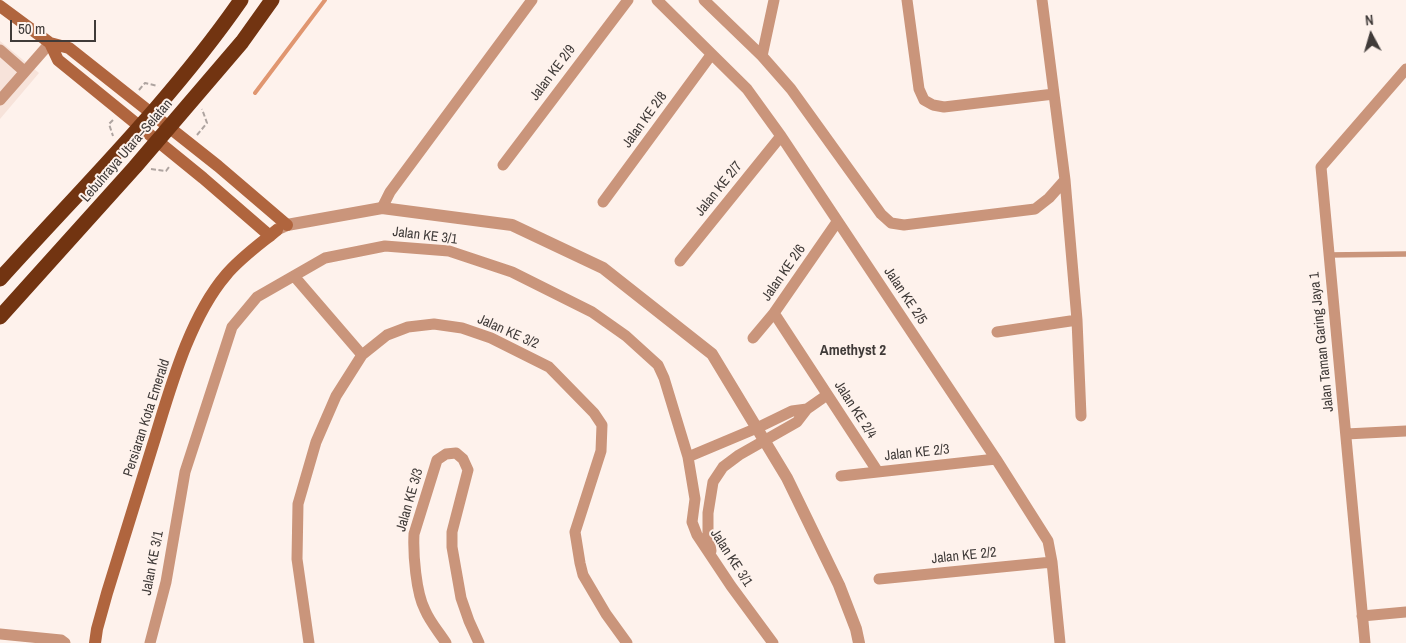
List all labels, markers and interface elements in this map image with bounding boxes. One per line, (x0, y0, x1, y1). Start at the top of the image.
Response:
scale bar (12, 10, 99, 42)
north arrow (1346, 10, 1396, 60)
text: N (1364, 11, 1374, 29)
text: 50 m (18, 18, 45, 39)
street label: Jalan KE 2/9 (527, 42, 579, 104)
street label: Jalan KE 2/8 (619, 89, 671, 151)
street label: Lebuhraya Utara–Selatan (78, 96, 176, 206)
street label: Jalan KE 2/7 (692, 158, 746, 220)
street label: Jalan KE 3/1 (392, 224, 458, 248)
street label: Jalan KE 2/6 (758, 242, 810, 304)
street label: Jalan KE 2/5 (880, 264, 930, 328)
street label: Jalan Taman Garing Jaya 1 (1306, 271, 1338, 413)
street label: Jalan KE 3/2 (475, 311, 541, 353)
district label: Amethyst 2 (820, 342, 886, 360)
street label: Persiaran Kota Emerald (120, 357, 174, 479)
street label: Jalan KE 2/4 (830, 378, 880, 442)
street label: Jalan KE 2/3 (884, 441, 950, 465)
street label: Jalan KE 3/3 (393, 466, 427, 534)
street label: Jalan KE 3/1 (706, 526, 756, 590)
street label: Jalan KE 3/1 (139, 529, 167, 597)
street label: Jalan KE 2/2 (931, 544, 997, 568)

